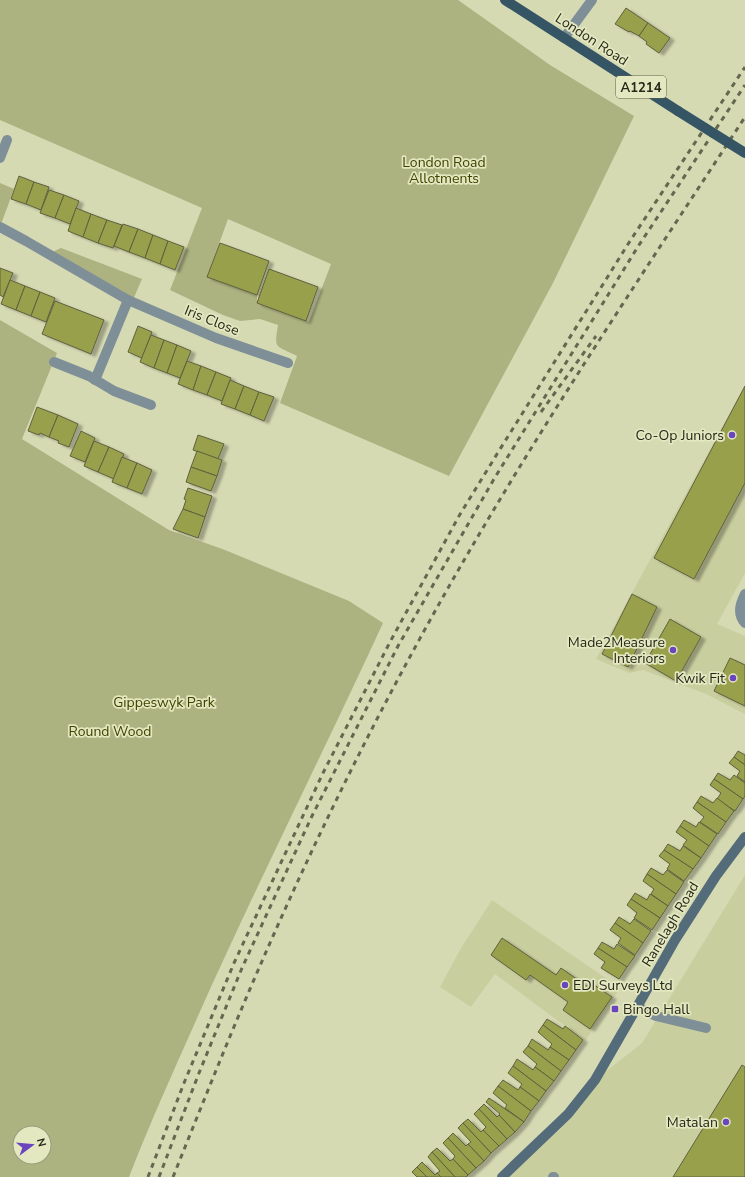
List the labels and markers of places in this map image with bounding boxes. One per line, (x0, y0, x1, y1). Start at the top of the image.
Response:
place label: Co-Op Juniors (636, 426, 724, 445)
marker: Co-Op Juniors (727, 430, 737, 440)
place label: Made2Measure Interiors (568, 633, 665, 668)
marker: Made2Measure Interiors (668, 645, 678, 655)
place label: Kwik Fit (675, 669, 725, 688)
marker: Kwik Fit (728, 673, 738, 683)
place label: EDI Surveys Ltd (573, 976, 673, 995)
marker: EDI Surveys Ltd (560, 980, 570, 990)
place label: Bingo Hall (623, 1000, 690, 1019)
marker: Bingo Hall (610, 1004, 620, 1014)
place label: Matalan (667, 1113, 718, 1132)
marker: Matalan (721, 1117, 731, 1127)

